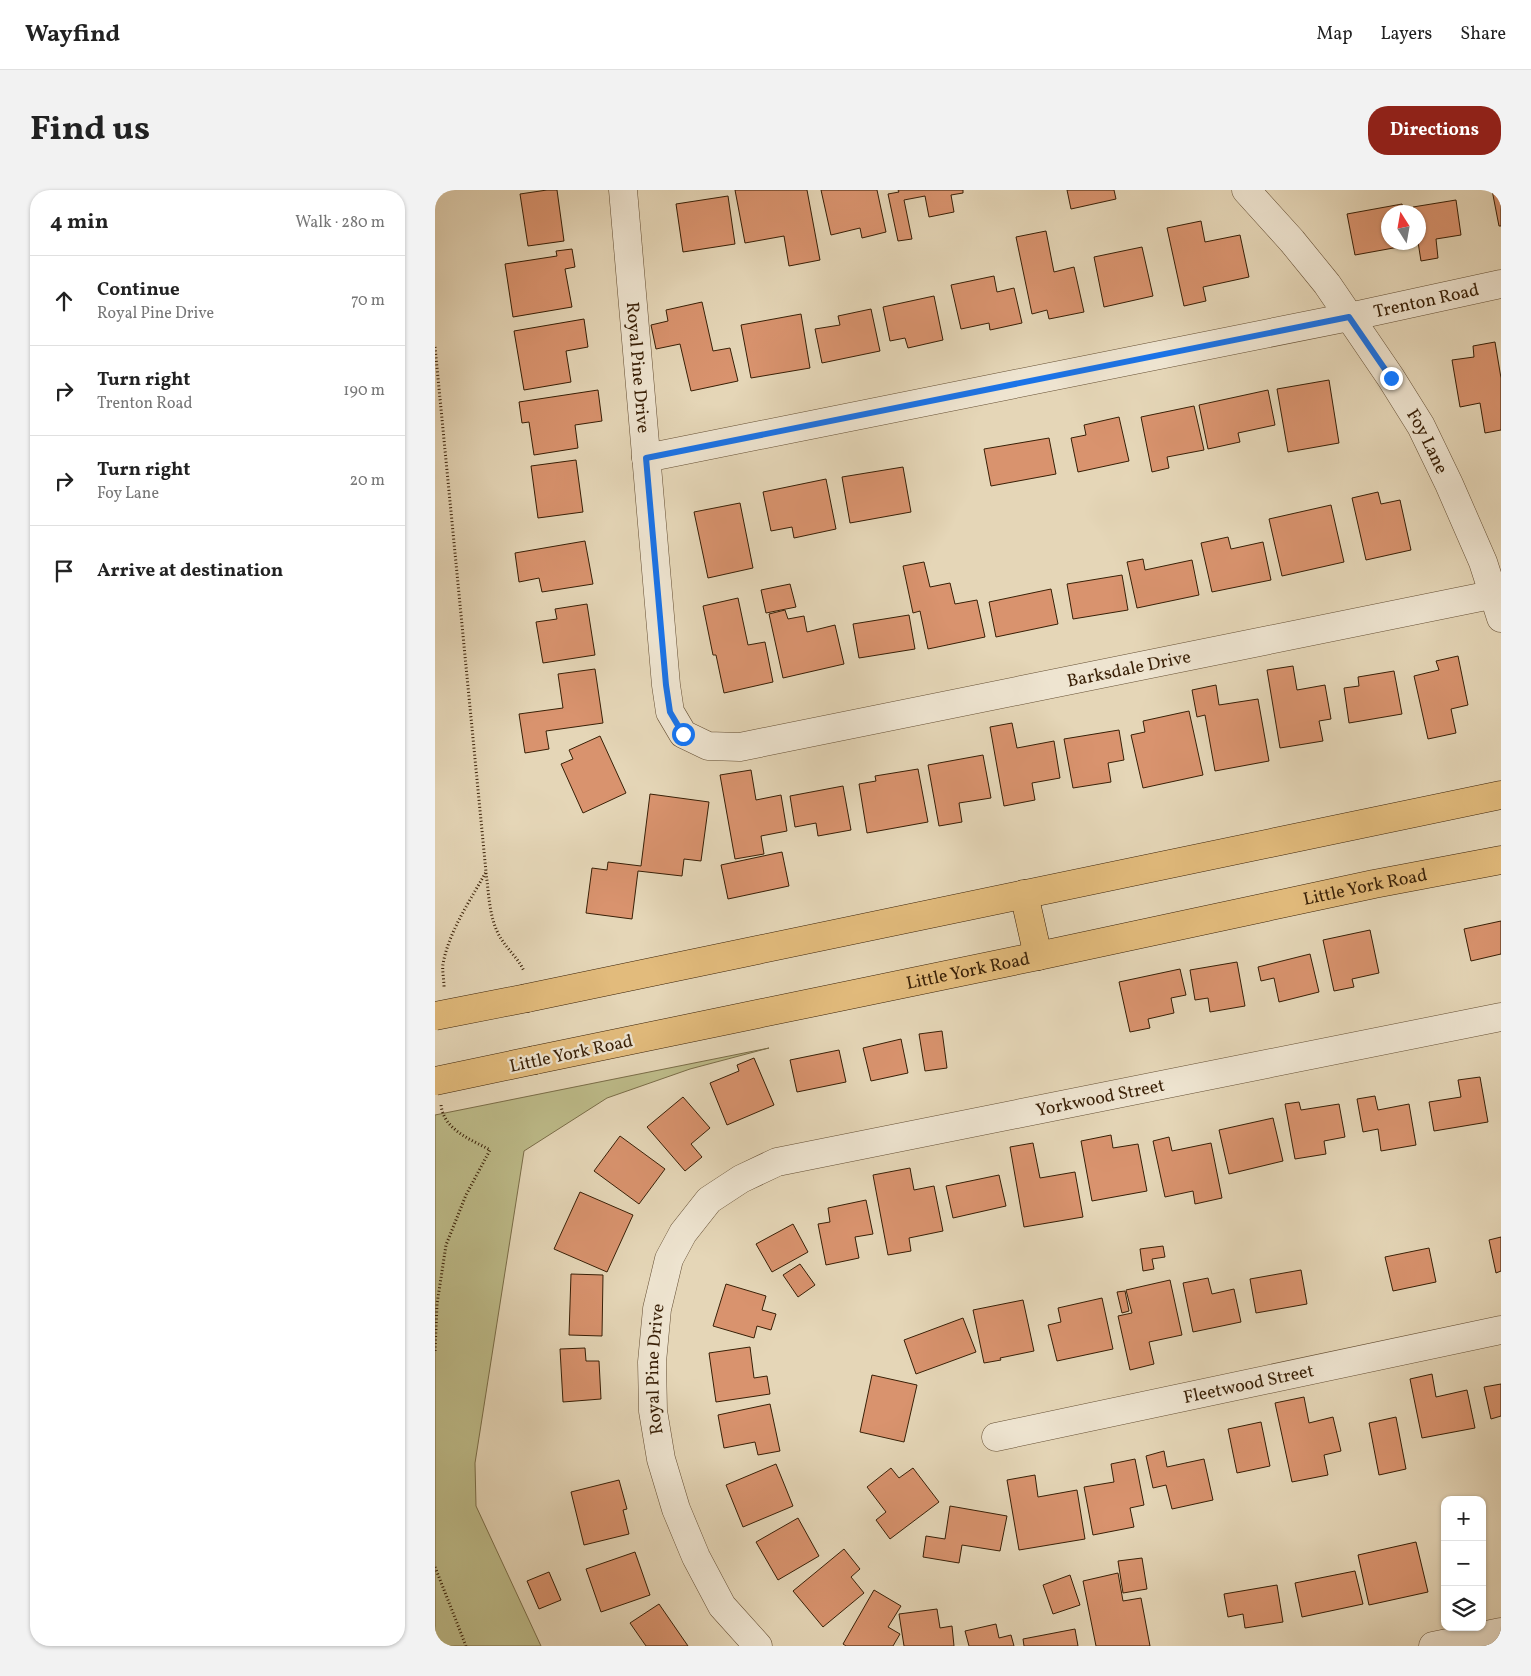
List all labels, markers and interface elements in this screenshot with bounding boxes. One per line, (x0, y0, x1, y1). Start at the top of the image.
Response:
text: Wayfind (25, 18, 120, 52)
text: Map (1316, 22, 1352, 47)
text: Layers (1380, 22, 1432, 47)
text: Share (1460, 22, 1506, 47)
text: Find us (30, 106, 150, 154)
button: Directions (1368, 106, 1501, 155)
north arrow (1381, 205, 1426, 250)
text: 4 min (50, 208, 109, 237)
text: Walk · 280 m (295, 212, 385, 234)
text: Continue (97, 277, 180, 303)
street label: Trenton Road (1371, 278, 1482, 325)
icon: ahead (50, 287, 78, 315)
text: 70 m (351, 290, 385, 312)
street label: Royal Pine Drive (619, 301, 655, 434)
text: Royal Pine Drive (97, 303, 214, 325)
text: Turn right (97, 367, 190, 393)
route end (1380, 367, 1403, 390)
icon: right (50, 377, 78, 405)
text: 190 m (343, 380, 385, 402)
text: Trenton Road (97, 393, 192, 415)
street label: Foy Lane (1399, 405, 1453, 478)
text: Turn right (97, 457, 190, 483)
icon: right (50, 467, 78, 495)
text: 20 m (350, 470, 385, 492)
text: Foy Lane (97, 483, 159, 505)
icon: arrive (50, 557, 78, 585)
text: Arrive at destination (97, 558, 283, 584)
street label: Barksdale Drive (1065, 645, 1193, 695)
route start (672, 723, 695, 746)
street label: Little York Road (1301, 863, 1429, 913)
street label: Little York Road (904, 947, 1032, 997)
street label: Little York Road (507, 1029, 635, 1080)
street label: Yorkwood Street (1034, 1074, 1167, 1124)
street label: Royal Pine Drive (641, 1301, 672, 1437)
street label: Fleetwood Street (1181, 1359, 1316, 1411)
map controls (1441, 1496, 1486, 1631)
button: + (1441, 1496, 1486, 1541)
button: − (1441, 1541, 1486, 1586)
button: layers (1441, 1586, 1486, 1631)

